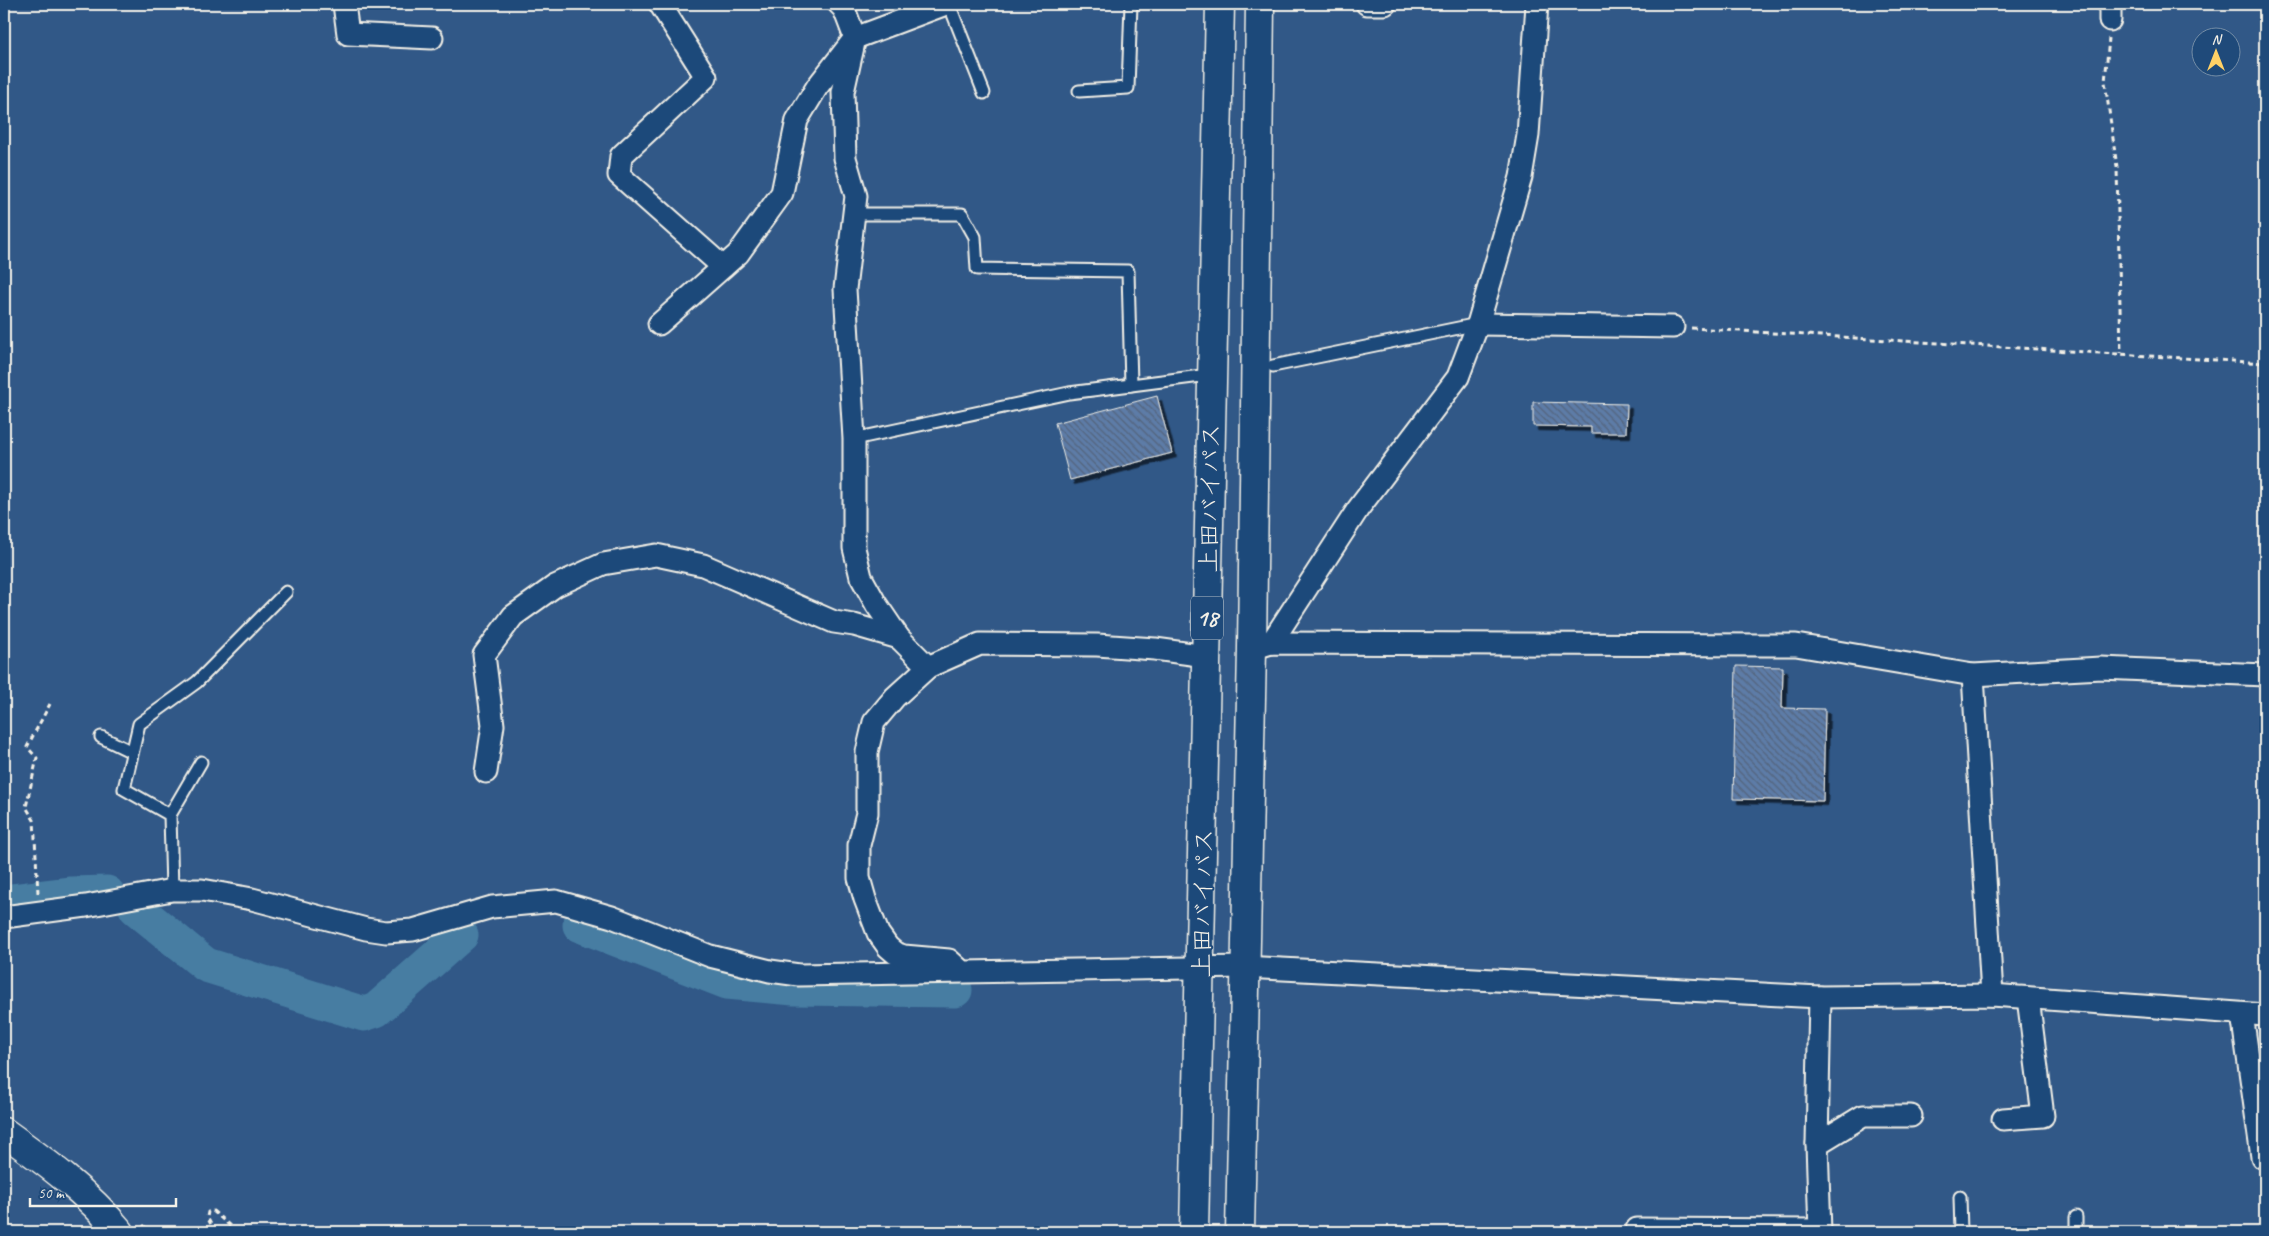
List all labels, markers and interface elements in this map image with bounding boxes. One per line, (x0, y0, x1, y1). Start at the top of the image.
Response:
north arrow (2192, 28, 2242, 78)
text: N (2212, 31, 2223, 48)
street label: 上田バイパス (1193, 423, 1227, 573)
road number: 18 (1191, 596, 1223, 640)
street label: 上田バイパス (1186, 828, 1220, 978)
scale bar (30, 1176, 176, 1208)
text: 50 m (38, 1184, 65, 1203)

